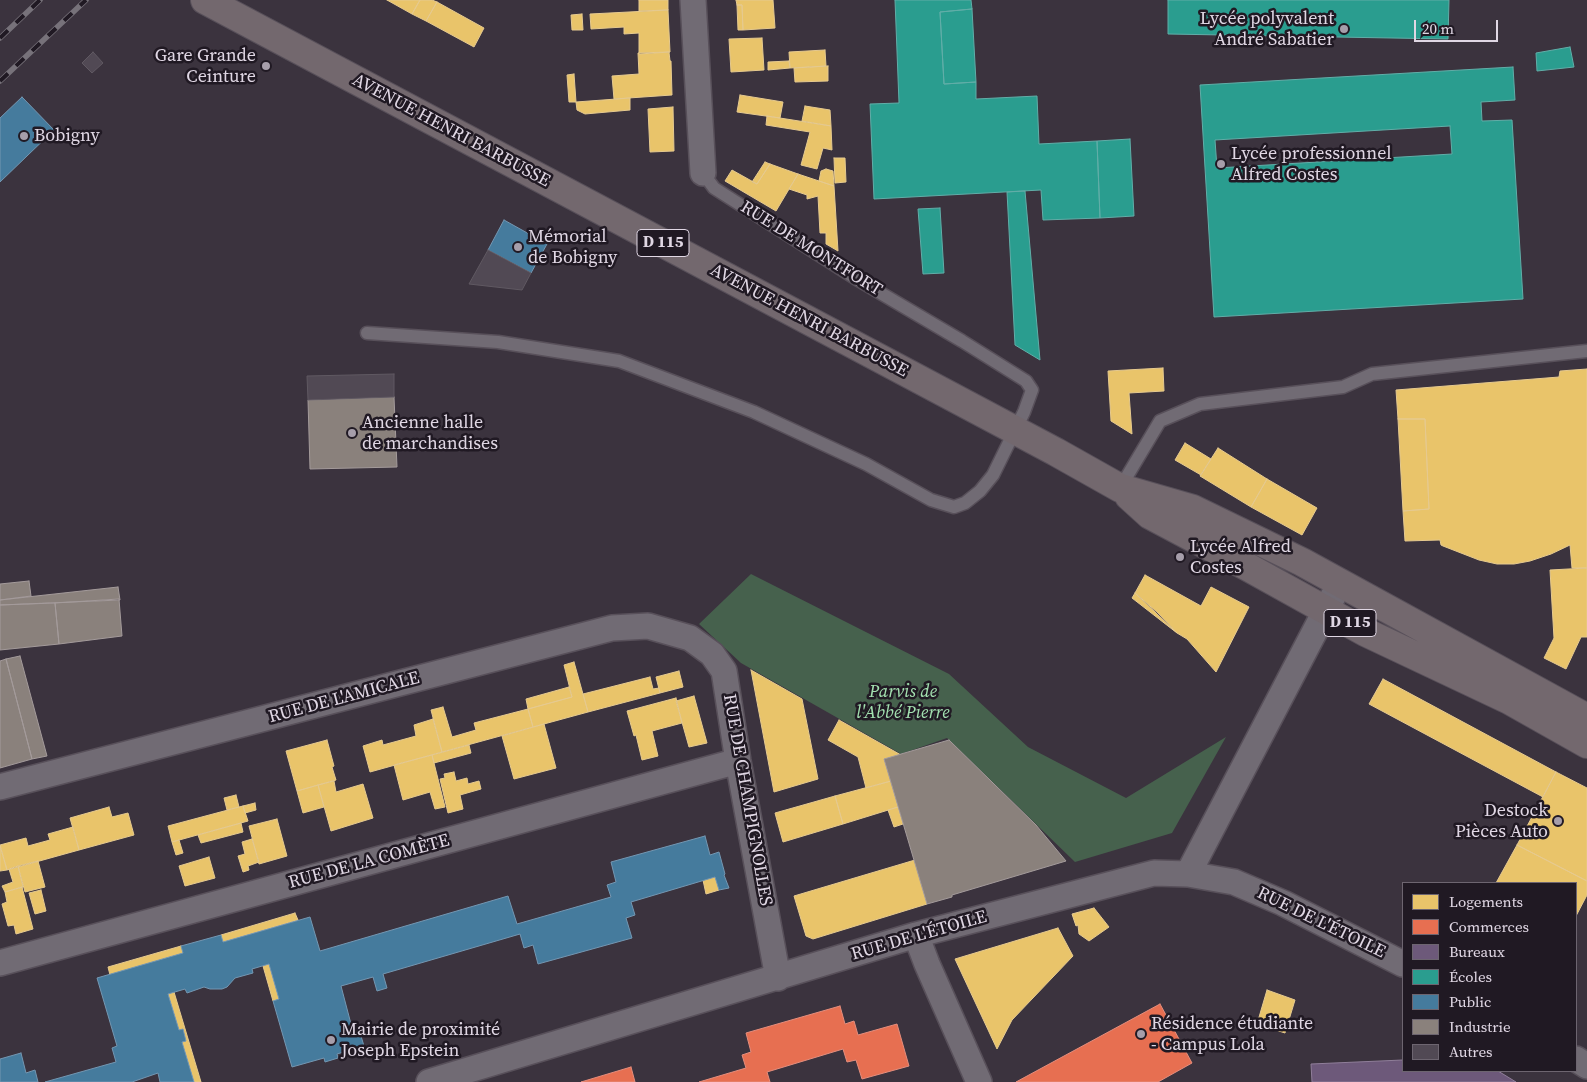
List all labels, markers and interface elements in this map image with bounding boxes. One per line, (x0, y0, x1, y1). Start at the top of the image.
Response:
place label: Lycée polyvalent André Sabatier (1200, 8, 1334, 50)
scale bar (1417, 10, 1501, 42)
text: 20 m (1422, 18, 1454, 39)
marker: Lycée polyvalent André Sabatier (1338, 23, 1350, 35)
place label: Gare Grande Ceinture (155, 45, 256, 88)
marker: Gare Grande Ceinture (260, 60, 272, 72)
street label: AVENUE HENRI BARBUSSE (348, 70, 554, 192)
place label: Bobigny (34, 125, 100, 147)
marker: Bobigny (18, 130, 30, 142)
place label: Lycée professionnel Alfred Costes (1231, 143, 1392, 186)
marker: Lycée professionnel Alfred Costes (1215, 158, 1227, 170)
street label: RUE DE MONTFORT (736, 197, 886, 301)
place label: Mémorial de Bobigny (528, 226, 617, 268)
road number: D 115 (637, 230, 689, 256)
marker: Mémorial de Bobigny (512, 241, 524, 253)
street label: AVENUE HENRI BARBUSSE (706, 260, 912, 382)
place label: Ancienne halle de marchandises (362, 412, 498, 454)
marker: Ancienne halle de marchandises (346, 427, 358, 439)
place label: Lycée Alfred Costes (1190, 536, 1291, 578)
marker: Lycée Alfred Costes (1174, 551, 1186, 563)
road number: D 115 (1324, 610, 1376, 636)
street label: RUE DE L'AMICALE (266, 667, 422, 729)
park label: Parvis de l'Abbé Pierre (856, 681, 950, 724)
street label: RUE DE CHAMPIGNOLLES (718, 692, 776, 908)
place label: Destock Pièces Auto (1455, 800, 1548, 842)
marker: Destock Pièces Auto (1552, 815, 1564, 827)
street label: RUE DE LA COMÈTE (286, 830, 452, 894)
legend (1402, 882, 1577, 1072)
street label: RUE DE L'ÉTOILE (1253, 883, 1389, 963)
text: Logements (1449, 891, 1523, 912)
street label: RUE DE L'ÉTOILE (849, 906, 989, 966)
text: Commerces (1449, 916, 1529, 937)
text: Bureaux (1449, 941, 1505, 962)
text: Écoles (1449, 966, 1492, 987)
text: Public (1449, 991, 1491, 1012)
place label: Résidence étudiante - Campus Lola (1151, 1013, 1313, 1056)
text: Industrie (1449, 1016, 1511, 1037)
place label: Mairie de proximité Joseph Epstein (341, 1019, 500, 1062)
marker: Résidence étudiante - Campus Lola (1135, 1028, 1147, 1040)
marker: Mairie de proximité Joseph Epstein (325, 1034, 337, 1046)
text: Autres (1449, 1041, 1493, 1062)

